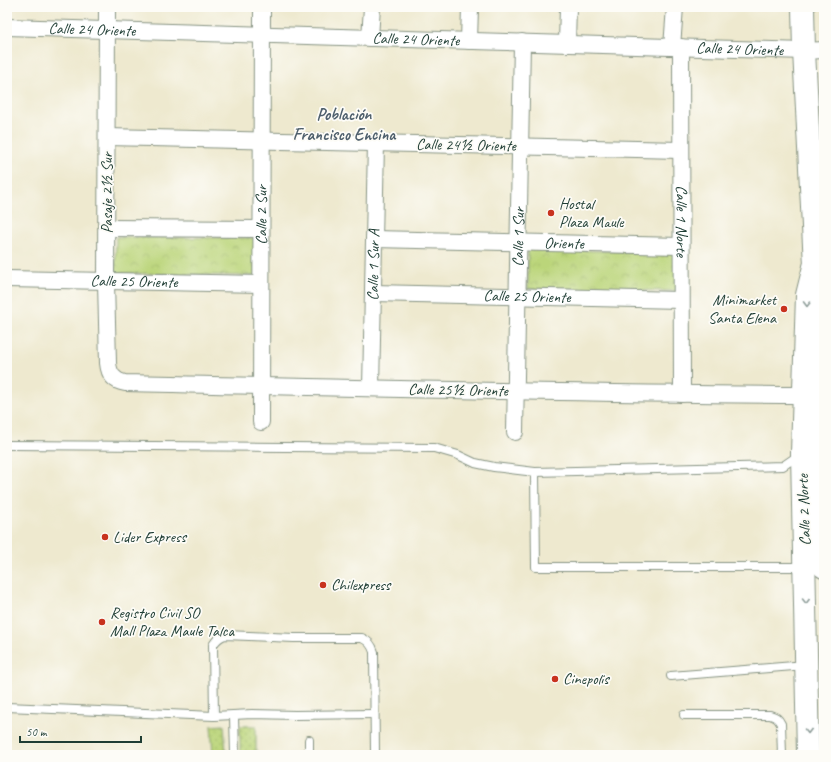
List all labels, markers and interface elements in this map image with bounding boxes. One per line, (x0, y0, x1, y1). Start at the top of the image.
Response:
street label: Calle 24 Oriente (48, 18, 138, 41)
street label: Calle 24 Oriente (372, 28, 461, 51)
street label: Calle 24 Oriente (696, 38, 785, 60)
district label: Población Francisco Encina (293, 104, 397, 145)
street label: Calle 24½ Oriente (416, 134, 518, 156)
street label: Pasaje 2½ Sur (97, 150, 117, 234)
street label: Calle 2 Sur (251, 183, 272, 245)
street label: Calle 1 Norte (671, 185, 692, 259)
place label: Hostal Plaza Maule (559, 194, 625, 232)
street label: Calle 1 Sur (508, 205, 529, 267)
marker: Hostal Plaza Maule (546, 208, 556, 218)
street label: Calle 1 Sur A (363, 228, 384, 301)
street label: Oriente (544, 233, 586, 254)
street label: Calle 25 Oriente (90, 271, 179, 292)
street label: Calle 25 Oriente (483, 286, 572, 308)
place label: Minimarket Santa Elena (708, 290, 778, 328)
one-way arrow (803, 301, 811, 307)
marker: Minimarket Santa Elena (779, 304, 789, 314)
street label: Calle 25½ Oriente (408, 379, 510, 401)
street label: Calle 2 Norte (793, 472, 815, 546)
place label: Lider Express (113, 527, 188, 547)
marker: Lider Express (100, 532, 110, 542)
place label: Chilexpress (331, 575, 392, 595)
marker: Chilexpress (318, 580, 328, 590)
one-way arrow (802, 598, 810, 604)
place label: Registro Civil SO Mall Plaza Maule Talca (110, 603, 235, 641)
marker: Registro Civil SO Mall Plaza Maule Talca (97, 617, 107, 627)
place label: Cinepolis (563, 669, 610, 689)
marker: Cinepolis (550, 674, 560, 684)
scale bar (20, 718, 141, 744)
text: 50 m (26, 724, 48, 740)
one-way arrow (804, 728, 812, 734)

